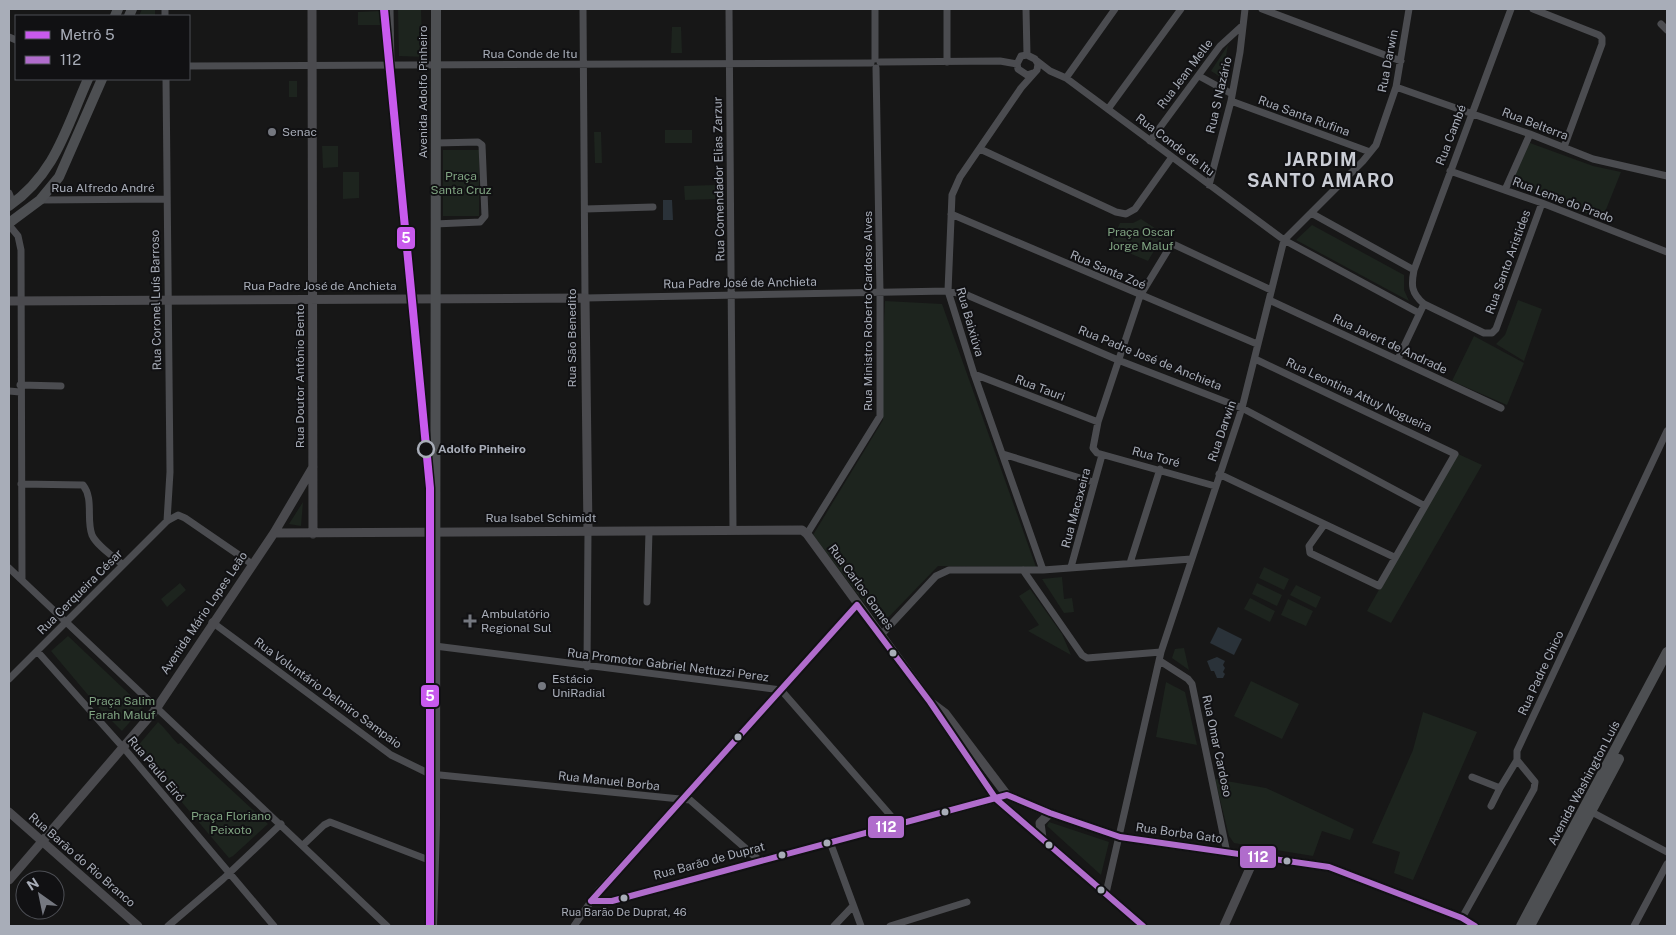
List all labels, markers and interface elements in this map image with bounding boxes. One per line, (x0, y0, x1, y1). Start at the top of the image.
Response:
legend (15, 15, 190, 80)
street label: Avenida Adolfo Pinheiro (416, 25, 430, 158)
text: Metrô 5 (60, 26, 115, 43)
street label: Rua Darwin (1375, 28, 1401, 94)
street label: Rua Jean Melle (1154, 36, 1216, 111)
street label: Rua Conde de Itu (483, 47, 577, 61)
text: 112 (60, 51, 81, 68)
street label: Rua S Nazário (1203, 55, 1235, 135)
street label: Rua Santa Rufina (1256, 93, 1352, 139)
street label: Rua Comendador Elias Zarzur (711, 96, 727, 262)
street label: Rua Cambé (1433, 103, 1469, 167)
street label: Rua Belterra (1500, 105, 1570, 143)
street label: Rua Conde de Itu (1133, 111, 1217, 179)
place label: Senac (282, 125, 317, 139)
marker: Senac (266, 126, 278, 138)
district label: JARDIM SANTO AMARO (1247, 149, 1395, 191)
park label: Praça Santa Cruz (430, 169, 492, 197)
street label: Rua Leme do Prado (1510, 174, 1616, 226)
street label: Rua Alfredo André (51, 181, 155, 195)
street label: Rua Santo Aristides (1483, 208, 1533, 316)
street label: Rua Ministro Roberto Cardoso Alves (861, 211, 875, 411)
park label: Praça Oscar Jorge Maluf (1107, 225, 1175, 253)
line badge: 5 (396, 226, 416, 250)
street label: Rua Coronel Luís Barroso (148, 229, 164, 370)
text: 5 (401, 230, 411, 246)
street label: Rua Santa Zoé (1068, 248, 1148, 292)
street label: Rua Padre José de Anchieta (663, 275, 817, 291)
street label: Rua Padre José de Anchieta (243, 279, 397, 293)
street label: Rua Baixiúva (953, 286, 987, 358)
street label: Rua São Benedito (565, 288, 579, 387)
street label: Rua Doutor Antônio Bento (293, 304, 307, 448)
street label: Rua Javert de Andrade (1330, 311, 1450, 377)
street label: Rua Padre José de Anchieta (1076, 323, 1224, 393)
street label: Rua Leontina Attuy Nogueira (1284, 355, 1434, 435)
street label: Rua Tauri (1013, 372, 1067, 404)
street label: Rua Darwin (1205, 399, 1239, 463)
marker: Adolfo Pinheiro (417, 440, 435, 458)
place label: Adolfo Pinheiro (438, 442, 526, 456)
street label: Rua Toré (1131, 444, 1182, 470)
street label: Rua Macaxeira (1059, 466, 1093, 550)
street label: Rua Isabel Schimidt (486, 511, 597, 525)
street label: Rua Carlos Gomes (825, 542, 897, 632)
street label: Rua Cerqueira César (35, 546, 126, 637)
street label: Avenida Mário Lopes Leão (158, 549, 250, 677)
place label: Ambulatório Regional Sul (481, 607, 552, 635)
marker: Ambulatório Regional Sul (463, 614, 477, 628)
street label: Rua Padre Chico (1515, 628, 1567, 717)
street label: Rua Voluntário Delmiro Sampaio (251, 635, 405, 751)
street label: Rua Promotor Gabriel Nettuzzi Perez (566, 646, 770, 684)
unlabelled marker (888, 648, 898, 658)
place label: Estácio UniRadial (552, 672, 606, 700)
marker: Estácio UniRadial (536, 680, 548, 692)
line badge: 5 (420, 684, 440, 708)
text: 5 (425, 688, 435, 704)
park label: Praça Salim Farah Maluf (89, 694, 156, 722)
street label: Rua Omar Cardoso (1199, 694, 1235, 799)
street label: Avenida Washington Luís (1545, 718, 1623, 848)
unlabelled marker (733, 732, 743, 742)
street label: Rua Paulo Eiró (125, 734, 187, 804)
street label: Rua Manuel Borba (557, 769, 661, 793)
unlabelled marker (940, 807, 950, 817)
park label: Praça Floriano Peixoto (191, 809, 271, 837)
street label: Rua Barão do Rio Branco (26, 810, 138, 910)
line badge: 112 (867, 815, 905, 839)
text: 112 (876, 819, 897, 835)
street label: Rua Borba Gato (1135, 820, 1223, 846)
unlabelled marker (822, 838, 832, 848)
street label: Rua Barão de Duprat (652, 839, 766, 883)
unlabelled marker (1044, 840, 1054, 850)
line badge: 112 (1239, 845, 1277, 869)
text: 112 (1248, 849, 1269, 865)
unlabelled marker (777, 850, 787, 860)
unlabelled marker (1282, 856, 1292, 866)
north arrow (15, 870, 65, 920)
text: N (24, 874, 42, 894)
unlabelled marker (1096, 885, 1106, 895)
marker: Rua Barão De Duprat, 46 (619, 893, 629, 903)
place label: Rua Barão De Duprat, 46 (561, 906, 687, 918)

